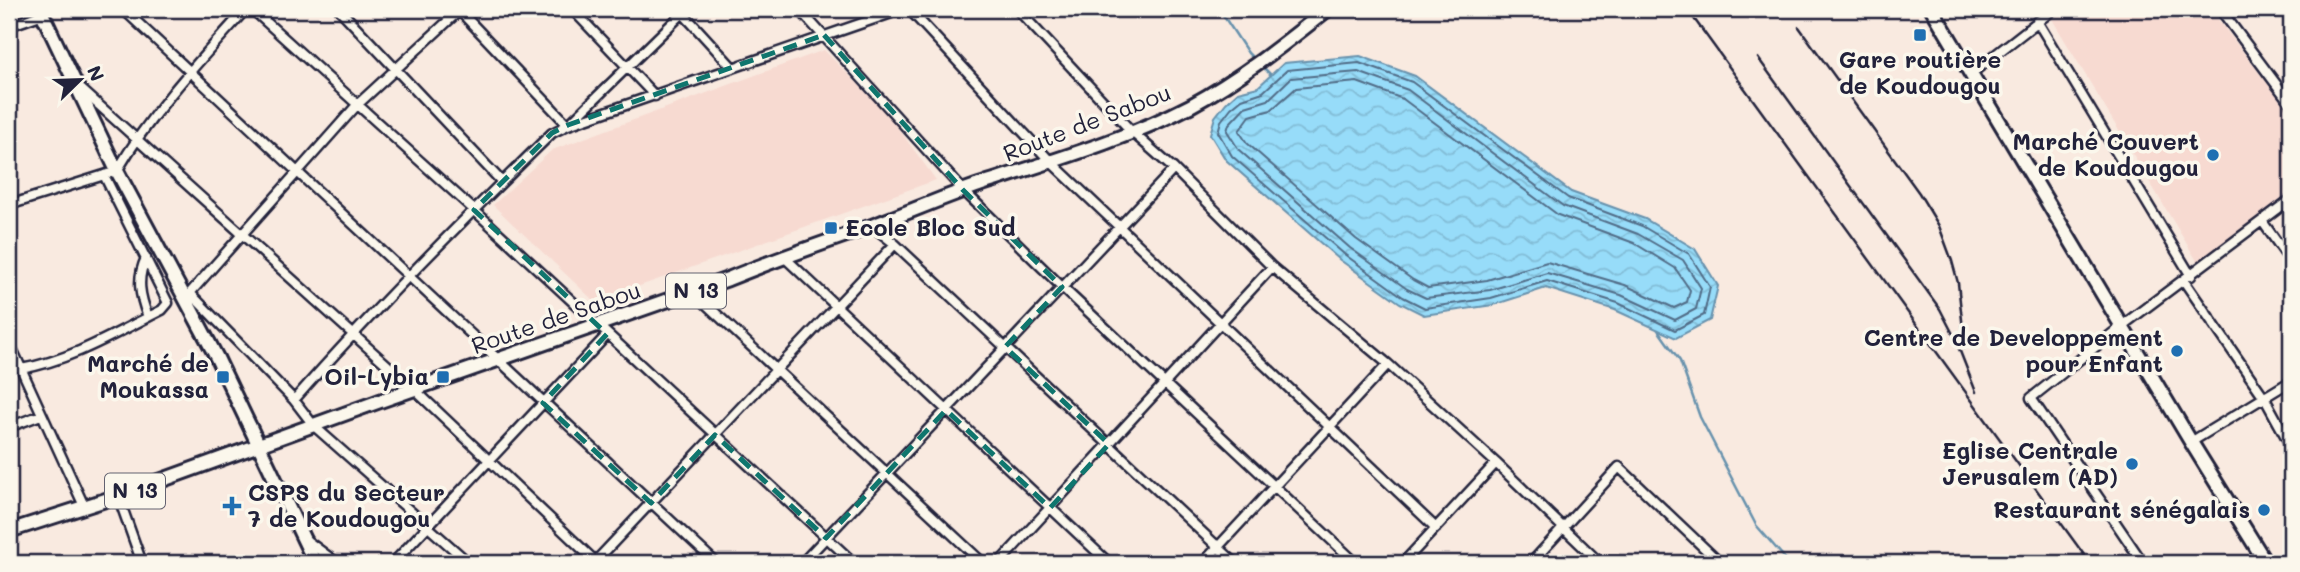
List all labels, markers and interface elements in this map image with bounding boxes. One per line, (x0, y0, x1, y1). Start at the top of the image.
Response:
marker: Gare routière de Koudougou (1912, 27, 1928, 43)
place label: Gare routière de Koudougou (1839, 44, 2001, 100)
north arrow (46, 46, 116, 116)
text: N (82, 62, 110, 85)
street label: Route de Sabou (999, 76, 1175, 168)
place label: Marché Couvert de Koudougou (2013, 126, 2199, 182)
marker: Marché Couvert de Koudougou (2205, 147, 2221, 163)
place label: Ecole Bloc Sud (845, 212, 1015, 242)
marker: Ecole Bloc Sud (823, 220, 839, 236)
street label: Route de Sabou (467, 274, 644, 360)
road number: N 13 (666, 274, 726, 308)
place label: Centre de Developpement pour Enfant (1864, 322, 2163, 378)
marker: Centre de Developpement pour Enfant (2169, 343, 2185, 359)
place label: Marché de Moukassa (87, 348, 209, 404)
place label: Oil-Lybia (324, 361, 429, 391)
marker: Marché de Moukassa (215, 369, 231, 385)
marker: Oil-Lybia (435, 369, 451, 385)
place label: Eglise Centrale Jerusalem (AD) (1942, 435, 2118, 491)
marker: Eglise Centrale Jerusalem (AD) (2124, 456, 2140, 472)
road number: N 13 (105, 474, 165, 508)
place label: CSPS du Secteur 7 de Koudougou (248, 477, 445, 533)
place label: Restaurant sénégalais (1993, 494, 2250, 524)
marker: CSPS du Secteur 7 de Koudougou (222, 496, 242, 516)
marker: Restaurant sénégalais (2256, 502, 2272, 518)

